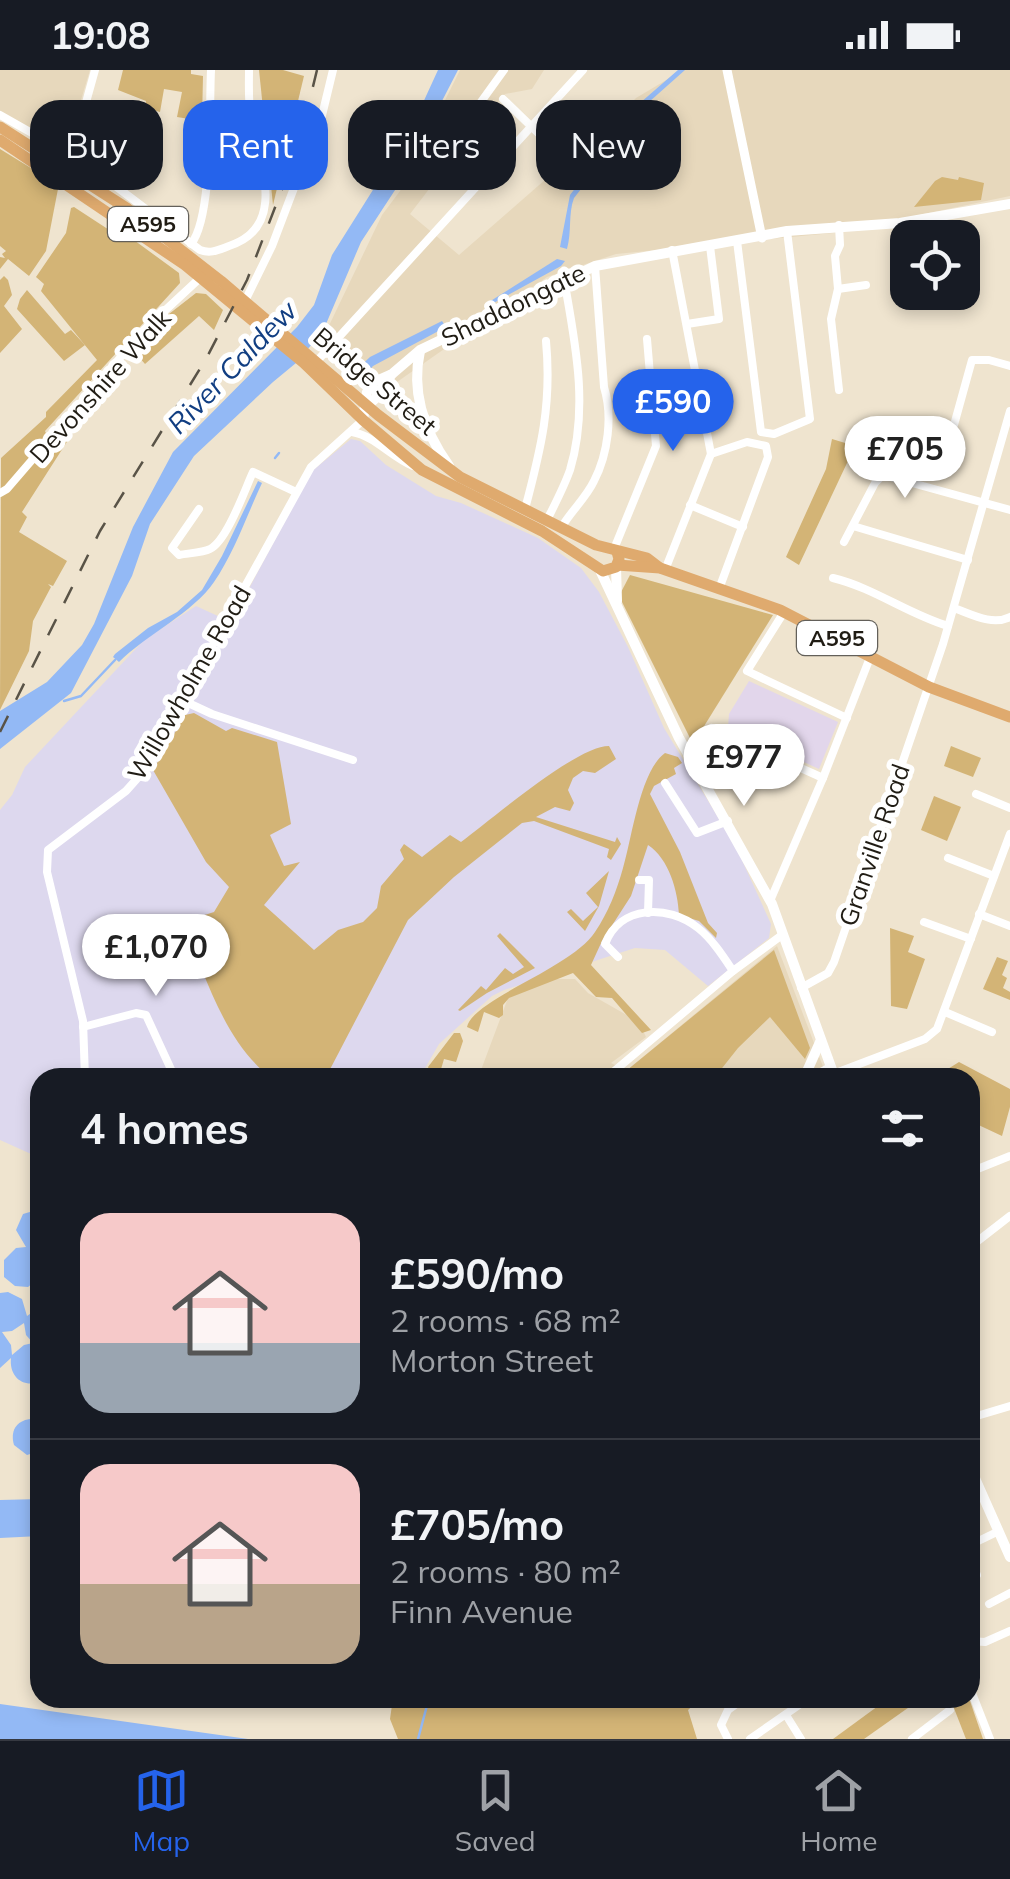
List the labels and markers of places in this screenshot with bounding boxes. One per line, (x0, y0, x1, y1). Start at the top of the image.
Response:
pin: £590 (614, 369, 732, 454)
pin: £705 (846, 416, 964, 501)
pin: £977 (685, 724, 803, 809)
pin: £1,070 (75, 914, 237, 999)

